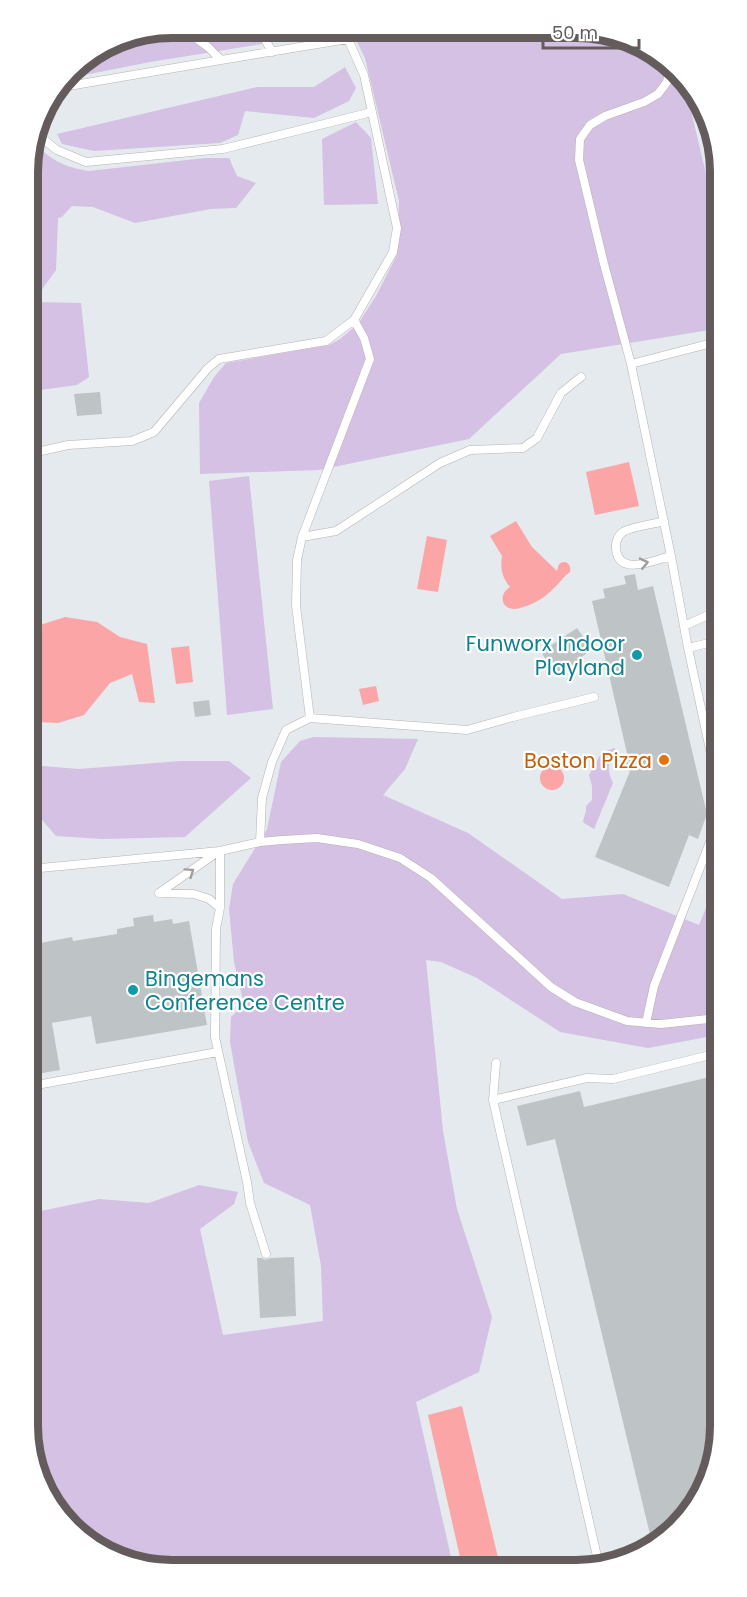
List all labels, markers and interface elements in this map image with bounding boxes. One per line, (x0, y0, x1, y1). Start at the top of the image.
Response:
scale bar (543, 12, 639, 50)
text: 50 m (552, 20, 598, 45)
one-way arrow (639, 557, 649, 570)
place label: Funworx Indoor Playland (466, 629, 625, 682)
marker: Funworx Indoor Playland (630, 648, 644, 662)
place label: Boston Pizza (524, 746, 652, 775)
marker: Boston Pizza (657, 753, 671, 767)
one-way arrow (183, 868, 194, 879)
place label: Bingemans Conference Centre (145, 964, 345, 1017)
marker: Bingemans Conference Centre (126, 983, 140, 997)

